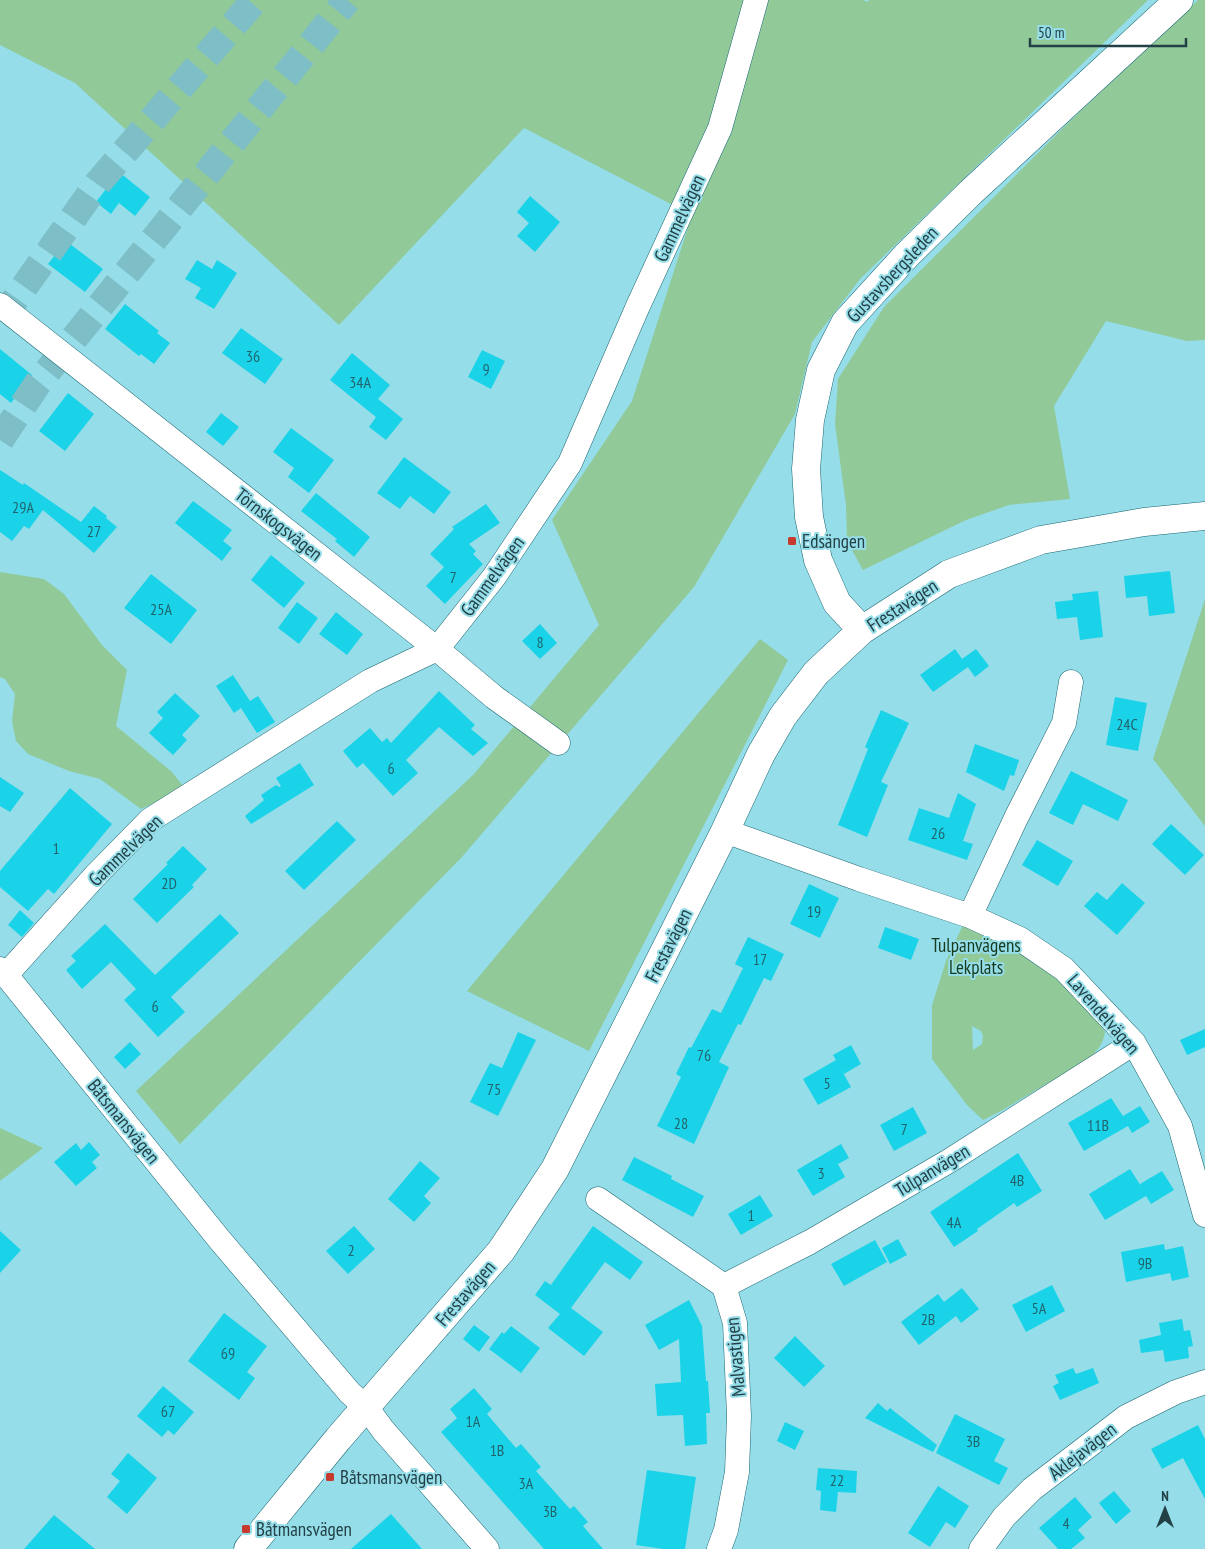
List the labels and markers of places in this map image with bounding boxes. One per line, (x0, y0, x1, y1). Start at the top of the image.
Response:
place label: Edsängen (802, 529, 865, 553)
marker: Edsängen (786, 535, 798, 547)
place label: Båtsmansvägen (340, 1465, 442, 1489)
marker: Båtsmansvägen (324, 1471, 336, 1483)
place label: Båtmansvägen (256, 1517, 352, 1541)
marker: Båtmansvägen (240, 1523, 252, 1535)

